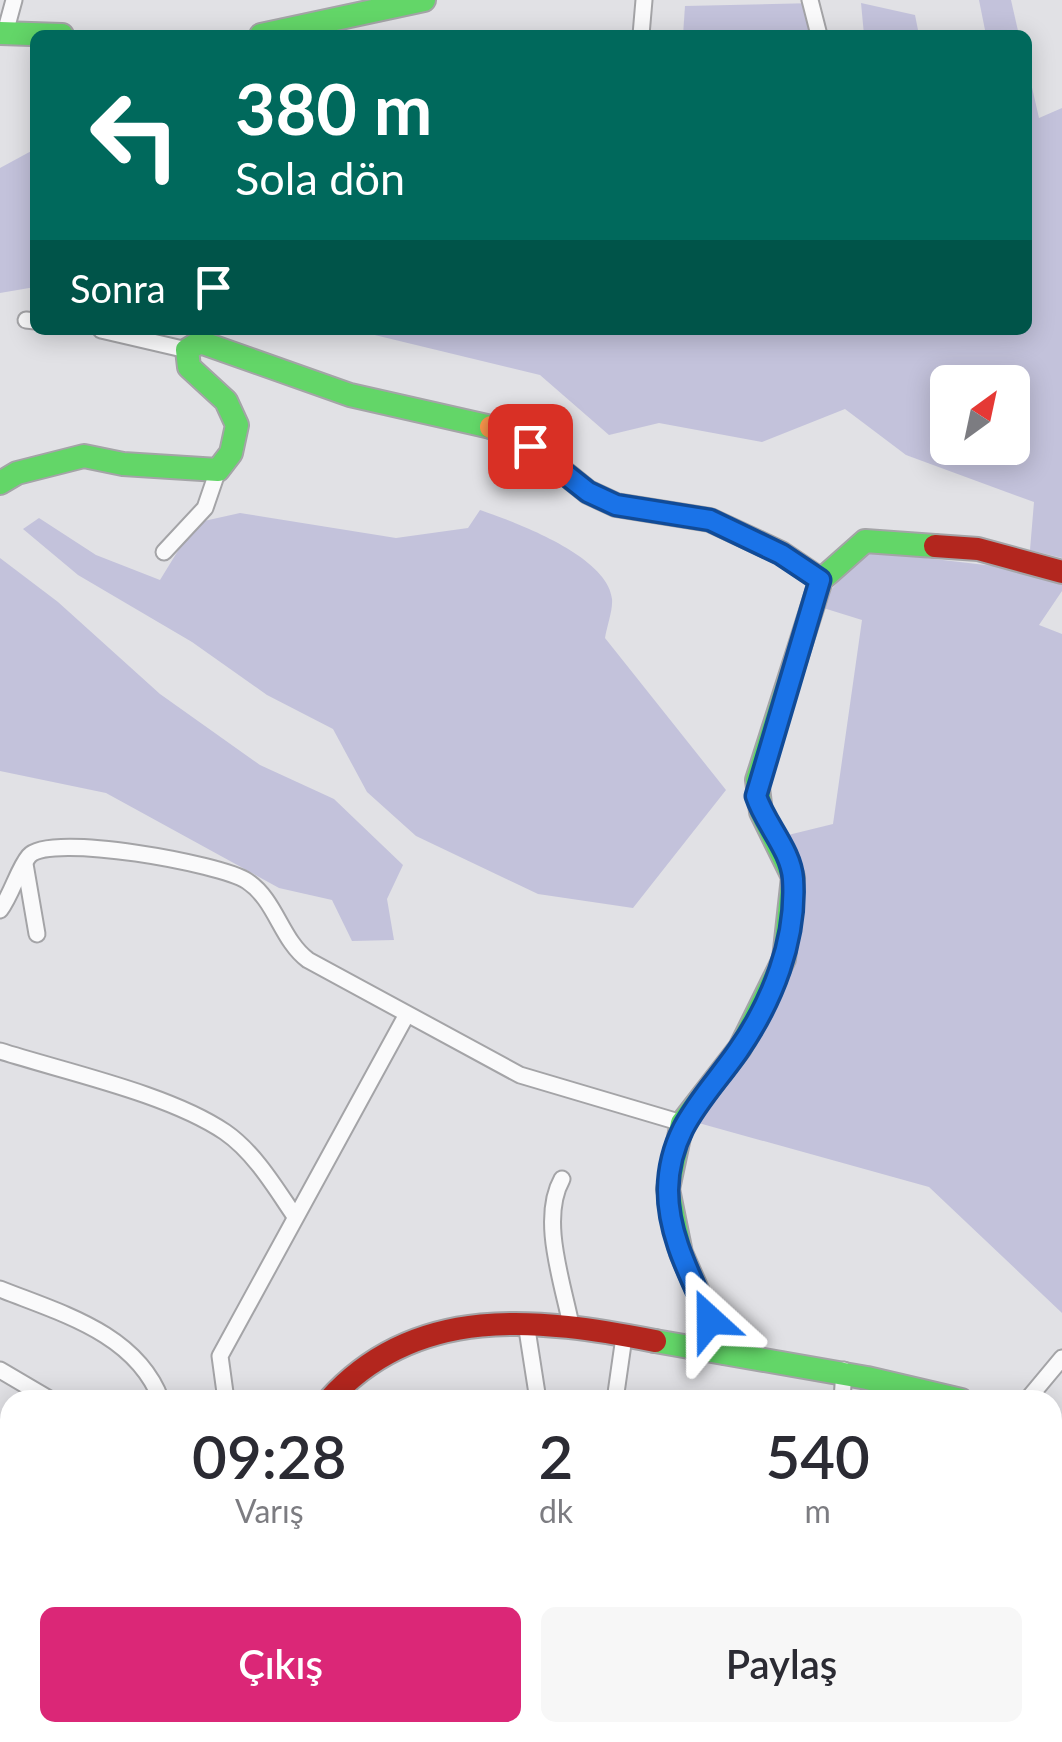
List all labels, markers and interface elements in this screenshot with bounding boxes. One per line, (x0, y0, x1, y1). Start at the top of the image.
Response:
text: 380 m (235, 66, 432, 150)
icon: left (70, 70, 200, 200)
text: Sola dön (235, 151, 405, 205)
icon: arrive (186, 260, 241, 315)
text: Sonra (70, 265, 166, 311)
north arrow (930, 365, 1030, 465)
map controls (930, 365, 1030, 465)
pin (488, 404, 573, 489)
icon: arrive (503, 419, 558, 474)
position arrow (658, 1268, 762, 1372)
text: 09:28 (192, 1420, 347, 1492)
text: 2 (539, 1420, 573, 1492)
text: 540 (766, 1420, 870, 1492)
text: Varış (235, 1491, 304, 1530)
text: dk (539, 1491, 573, 1530)
text: m (805, 1491, 831, 1530)
button: Çıkış (40, 1607, 521, 1722)
button: Paylaş (541, 1607, 1022, 1722)

